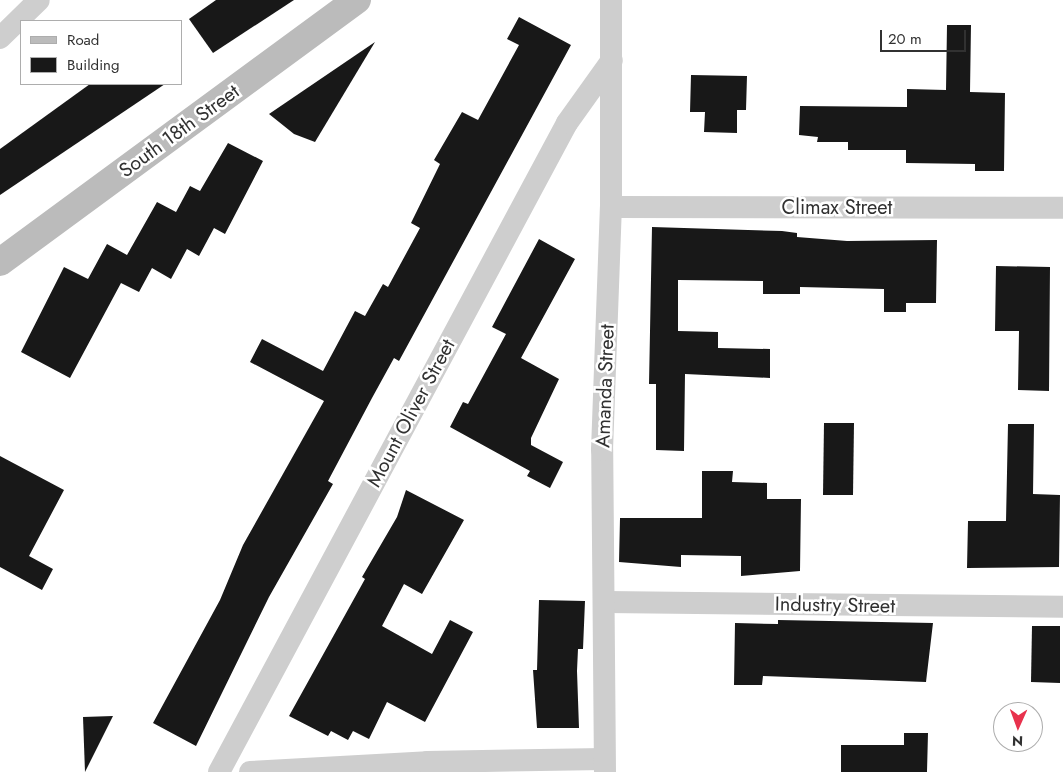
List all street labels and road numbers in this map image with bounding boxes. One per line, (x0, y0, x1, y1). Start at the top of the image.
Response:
street label: South 18th Street (114, 79, 244, 183)
street label: Climax Street (782, 195, 892, 219)
street label: Amanda Street (591, 324, 619, 448)
street label: Mount Oliver Street (362, 335, 460, 491)
street label: Industry Street (775, 592, 895, 618)

